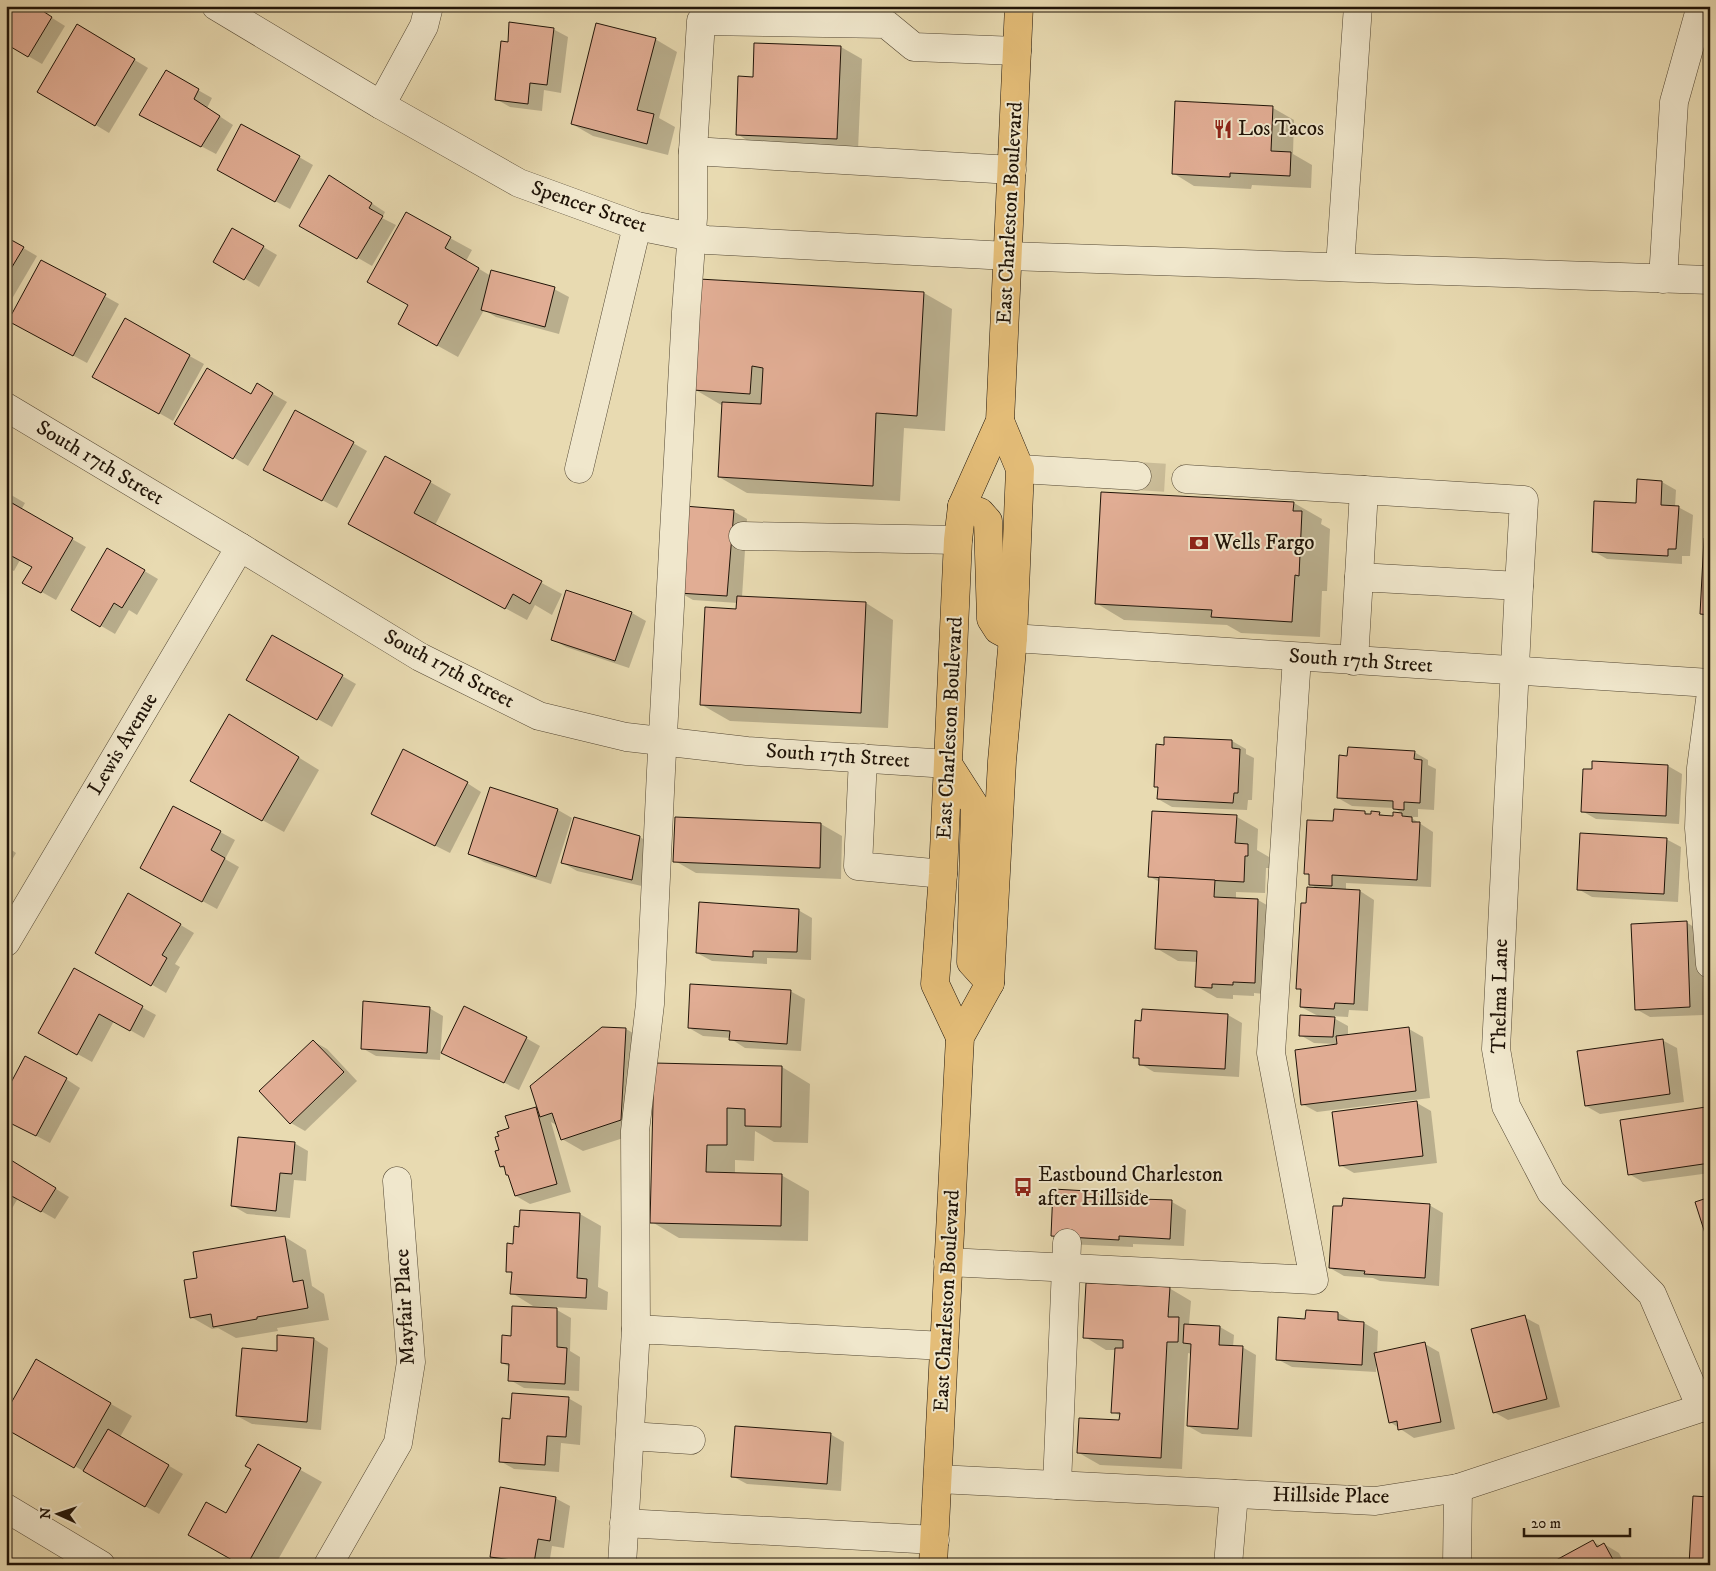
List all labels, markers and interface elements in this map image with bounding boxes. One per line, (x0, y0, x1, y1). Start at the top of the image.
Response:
street label: East Charleston Boulevard (991, 100, 1029, 325)
place label: Los Tacos (1238, 116, 1324, 142)
restaurant icon: Los Tacos (1212, 118, 1234, 140)
street label: Spencer Street (528, 175, 651, 239)
street label: South 17th Street (31, 415, 169, 511)
place label: Wells Fargo (1213, 530, 1314, 556)
bank icon: Wells Fargo (1188, 532, 1210, 554)
street label: East Charleston Boulevard (931, 615, 969, 840)
street label: South 17th Street (379, 624, 519, 714)
street label: South 17th Street (1288, 643, 1434, 679)
street label: Lewis Avenue (82, 688, 164, 800)
street label: South 17th Street (765, 738, 911, 774)
street label: Thelma Lane (1486, 938, 1514, 1054)
place label: Eastbound Charleston after Hillside (1038, 1162, 1223, 1212)
bus stop icon: Eastbound Charleston after Hillside (1012, 1176, 1034, 1198)
street label: East Charleston Boulevard (928, 1188, 966, 1413)
street label: Mayfair Place (389, 1248, 421, 1366)
street label: Hillside Place (1272, 1482, 1390, 1510)
north arrow (32, 1488, 82, 1538)
scale bar (1524, 1506, 1630, 1538)
text: N (37, 1507, 55, 1520)
text: 20 m (1531, 1514, 1561, 1533)

